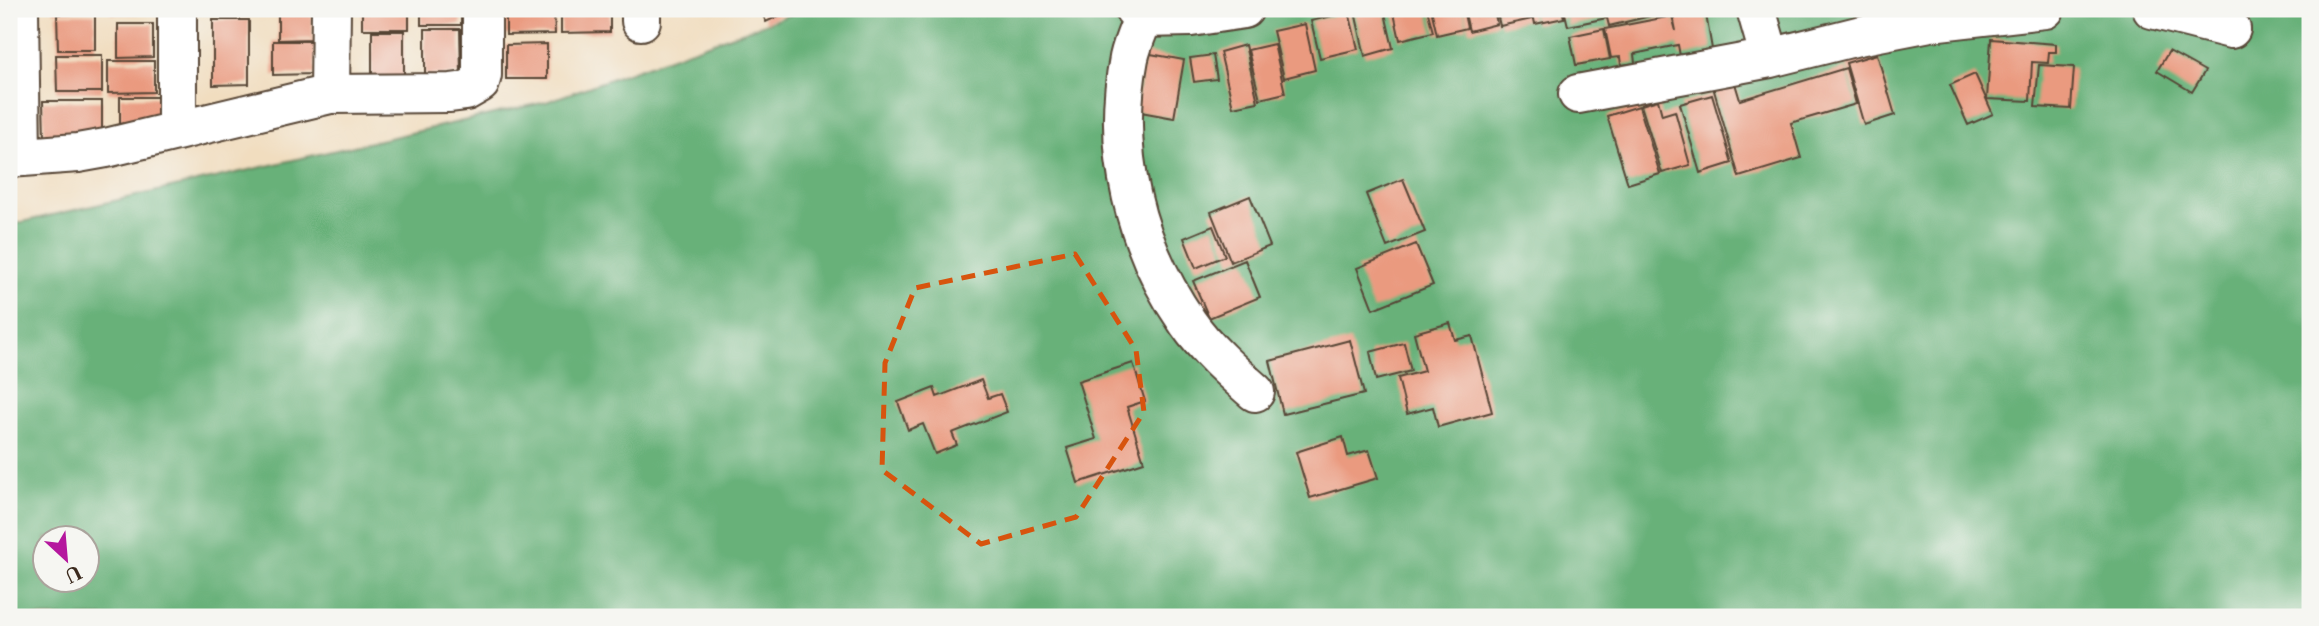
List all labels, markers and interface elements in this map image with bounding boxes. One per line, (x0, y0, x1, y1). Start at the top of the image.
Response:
north arrow (32, 524, 102, 594)
text: U (61, 560, 85, 588)

